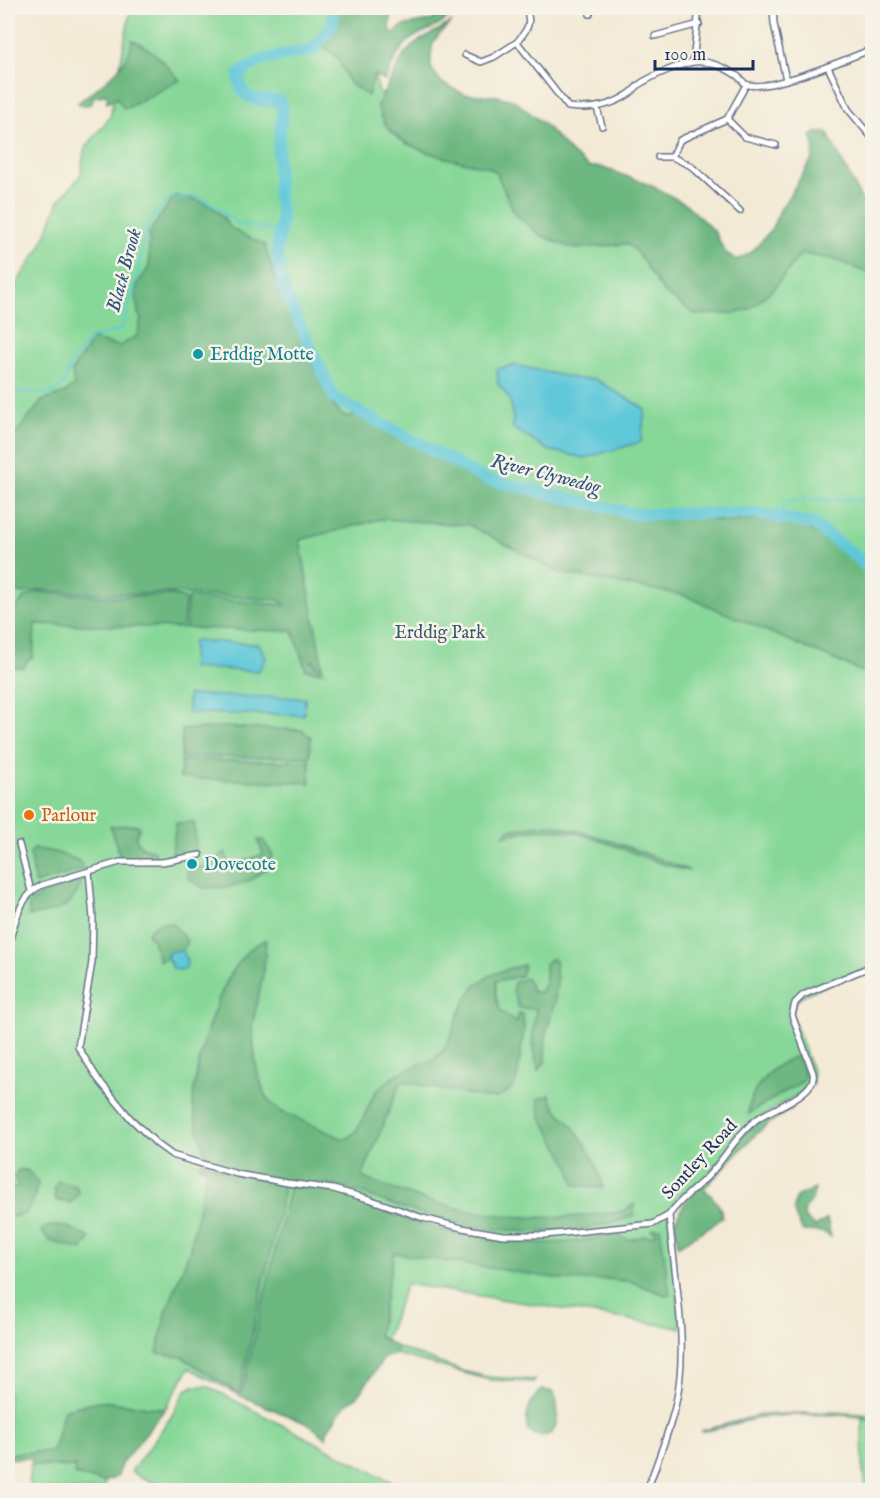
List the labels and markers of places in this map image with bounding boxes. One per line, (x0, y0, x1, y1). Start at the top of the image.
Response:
place label: Erddig Motte (210, 344, 314, 367)
marker: Erddig Motte (191, 347, 205, 361)
place label: Parlour (41, 805, 96, 828)
marker: Parlour (22, 808, 36, 822)
place label: Dovecote (204, 854, 276, 877)
marker: Dovecote (185, 857, 199, 871)

